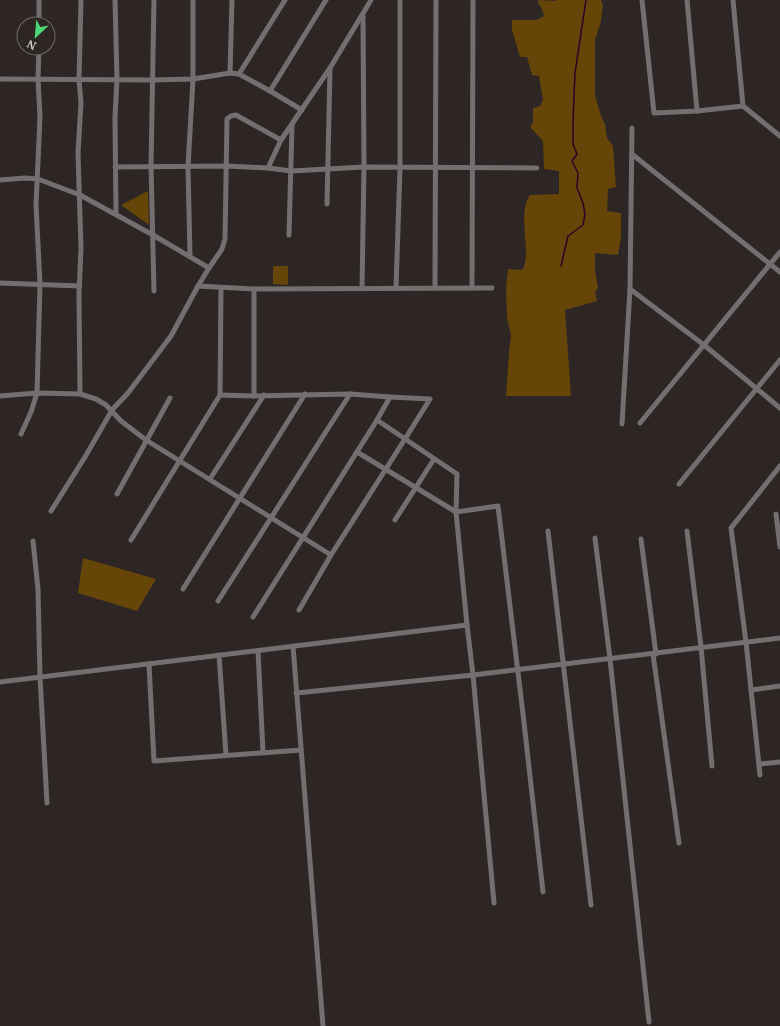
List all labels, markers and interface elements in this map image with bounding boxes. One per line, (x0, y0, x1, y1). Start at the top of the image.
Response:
north arrow (16, 16, 56, 56)
text: N (24, 37, 39, 54)

